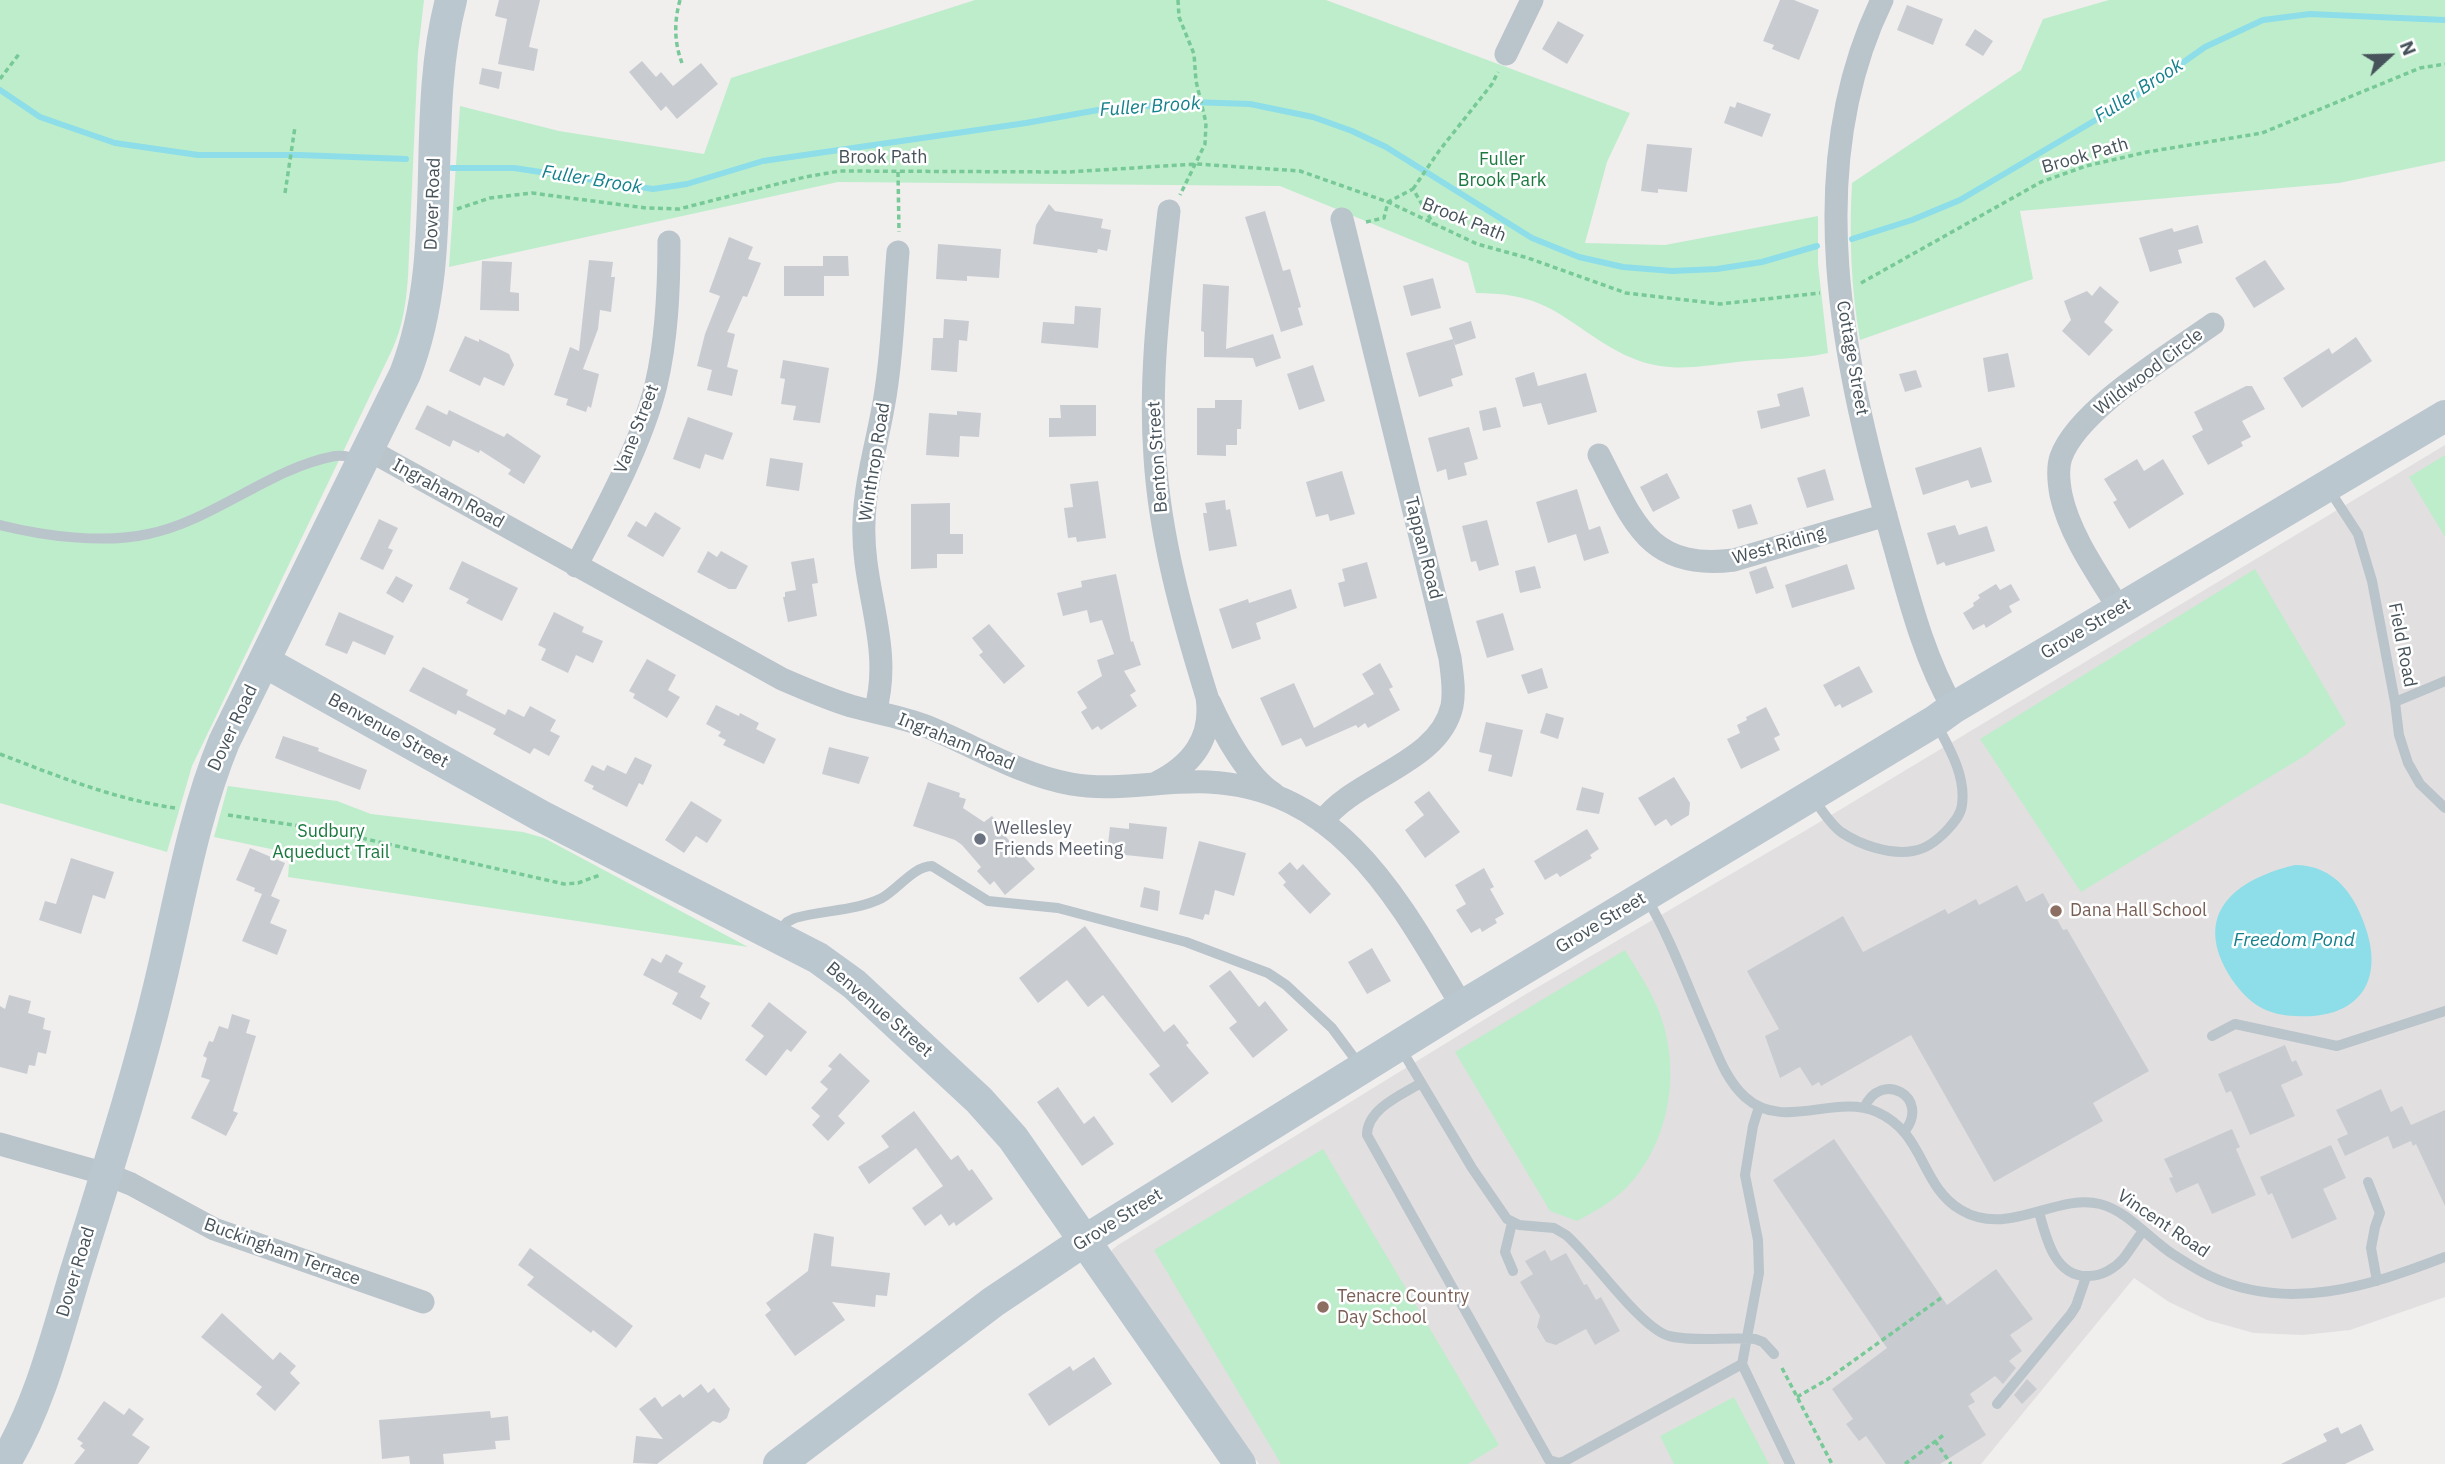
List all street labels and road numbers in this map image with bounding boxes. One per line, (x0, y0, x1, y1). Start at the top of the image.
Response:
street label: Brook Path (2039, 133, 2131, 179)
street label: Brook Path (838, 147, 928, 169)
street label: Dover Road (421, 157, 445, 251)
street label: Brook Path (1419, 193, 1509, 247)
street label: Cottage Street (1831, 299, 1873, 417)
street label: Wildwood Circle (2090, 324, 2208, 420)
street label: Vane Street (610, 381, 664, 477)
street label: Benton Street (1143, 400, 1173, 514)
street label: Winthrop Road (855, 401, 895, 523)
street label: Ingraham Road (388, 454, 508, 534)
street label: Tappan Road (1400, 494, 1446, 602)
street label: West Riding (1730, 522, 1828, 570)
street label: Grove Street (2037, 594, 2135, 664)
street label: Field Road (2383, 601, 2421, 689)
street label: Dover Road (204, 681, 262, 775)
street label: Benvenue Street (324, 689, 452, 773)
street label: Ingraham Road (894, 709, 1018, 775)
street label: Grove Street (1552, 888, 1650, 958)
street label: Benvenue Street (821, 958, 937, 1062)
street label: Grove Street (1069, 1184, 1167, 1256)
street label: Vincent Road (2113, 1185, 2213, 1263)
street label: Buckingham Terrace (201, 1214, 363, 1290)
street label: Dover Road (52, 1224, 100, 1320)

